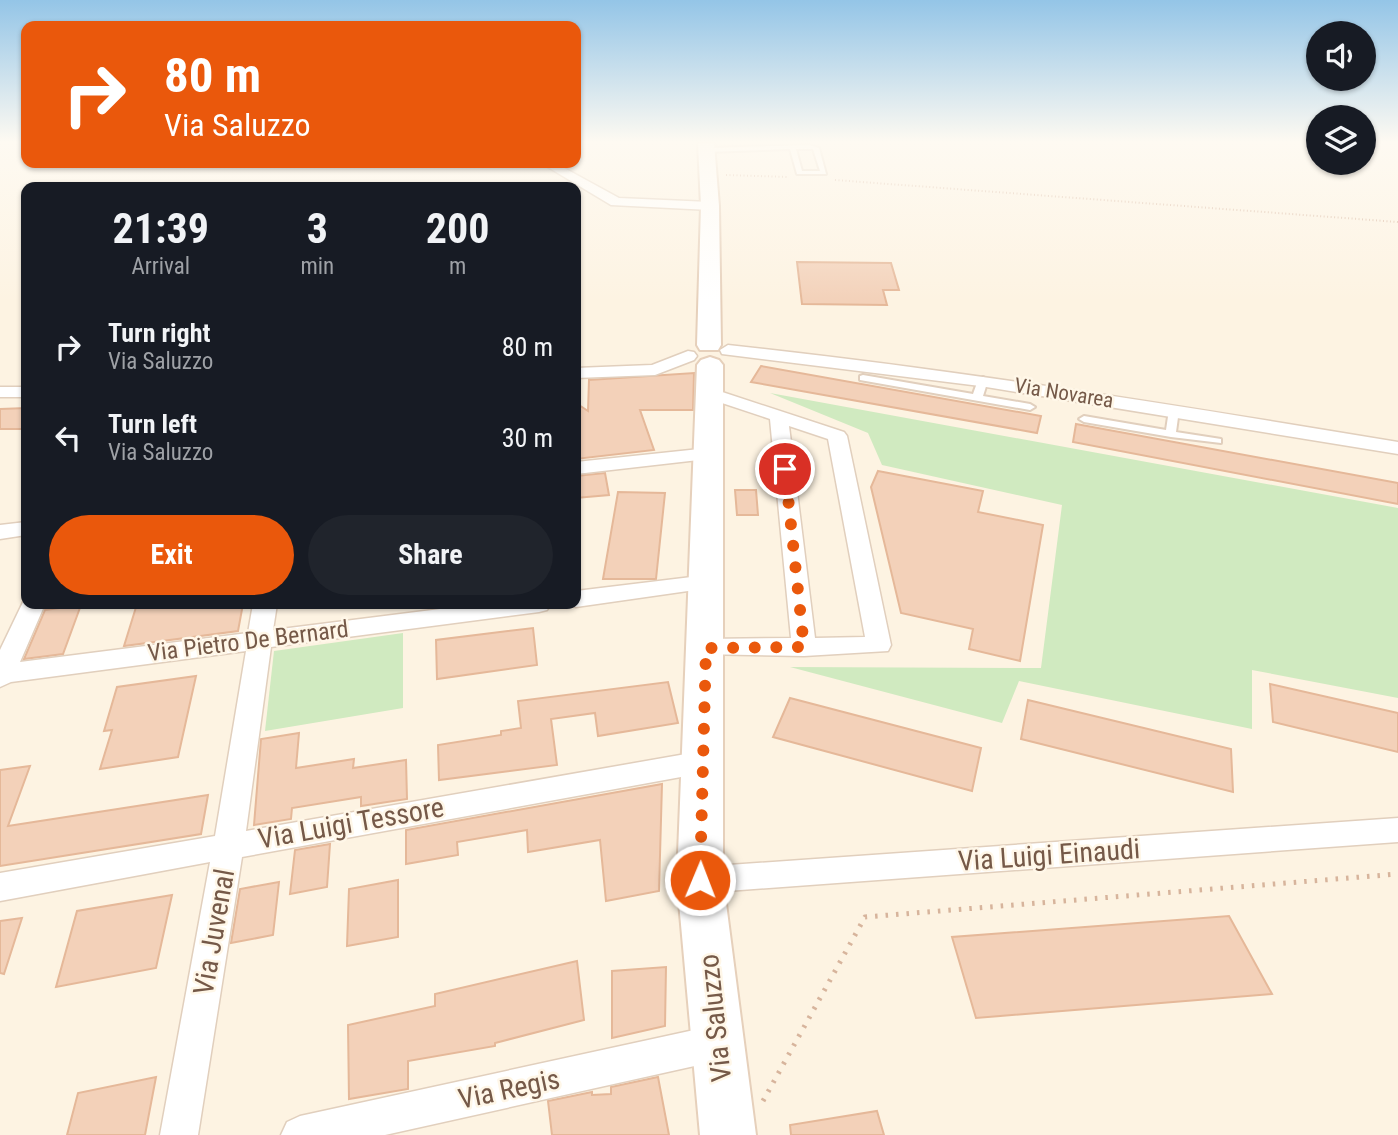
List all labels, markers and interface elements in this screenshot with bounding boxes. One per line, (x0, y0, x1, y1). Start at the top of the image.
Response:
map controls (1306, 21, 1376, 175)
button: sound (1306, 21, 1376, 91)
text: 80 m (164, 47, 261, 104)
icon: right (49, 49, 140, 140)
button: layers (1306, 105, 1376, 175)
text: Via Saluzzo (164, 106, 311, 144)
text: 21:39 (113, 204, 209, 253)
text: 3 (307, 204, 328, 253)
text: 200 (426, 204, 489, 253)
text: Arrival (131, 253, 190, 280)
text: min (300, 253, 334, 280)
text: m (449, 253, 466, 280)
text: Turn right (108, 318, 210, 348)
icon: right (49, 328, 87, 366)
text: 80 m (502, 332, 553, 362)
text: Via Saluzzo (108, 348, 213, 375)
street label: Via Novarea (1013, 373, 1115, 413)
text: Turn left (108, 409, 197, 439)
icon: left (49, 419, 87, 457)
text: 30 m (502, 423, 553, 453)
text: Via Saluzzo (108, 439, 213, 466)
pin (755, 439, 815, 499)
icon: arrive (766, 450, 804, 488)
button: Exit (49, 515, 294, 595)
button: Share (308, 515, 553, 595)
street label: Via Pietro De Bernard (146, 615, 350, 667)
street label: Via Luigi Tessore (256, 790, 446, 856)
street label: Via Luigi Einaudi (957, 832, 1141, 878)
position arrow (663, 843, 737, 917)
street label: Via Juvenal (187, 866, 241, 998)
street label: Via Saluzzo (692, 952, 738, 1084)
street label: Via Regis (455, 1062, 563, 1116)

